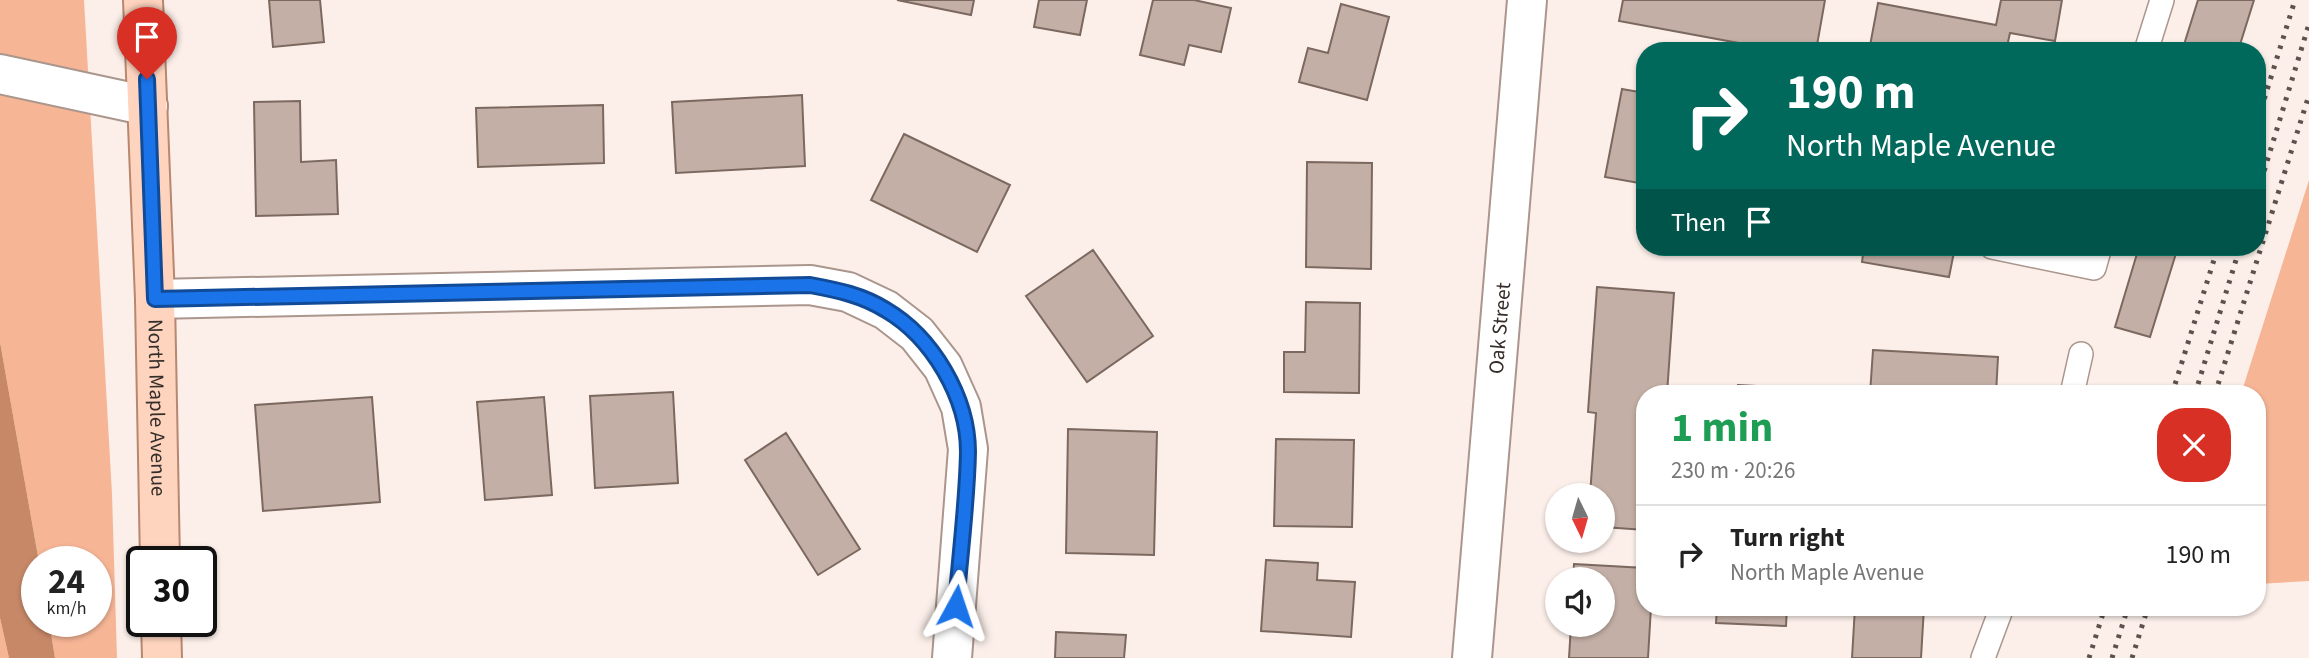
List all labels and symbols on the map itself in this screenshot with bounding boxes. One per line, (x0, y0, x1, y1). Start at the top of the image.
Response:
pin (117, 7, 177, 79)
street label: Oak Street (1481, 281, 1518, 375)
street label: North Maple Avenue (140, 319, 174, 497)
north arrow (1545, 483, 1615, 553)
speed limit sign: 30 (126, 546, 217, 637)
position arrow (919, 569, 993, 643)

